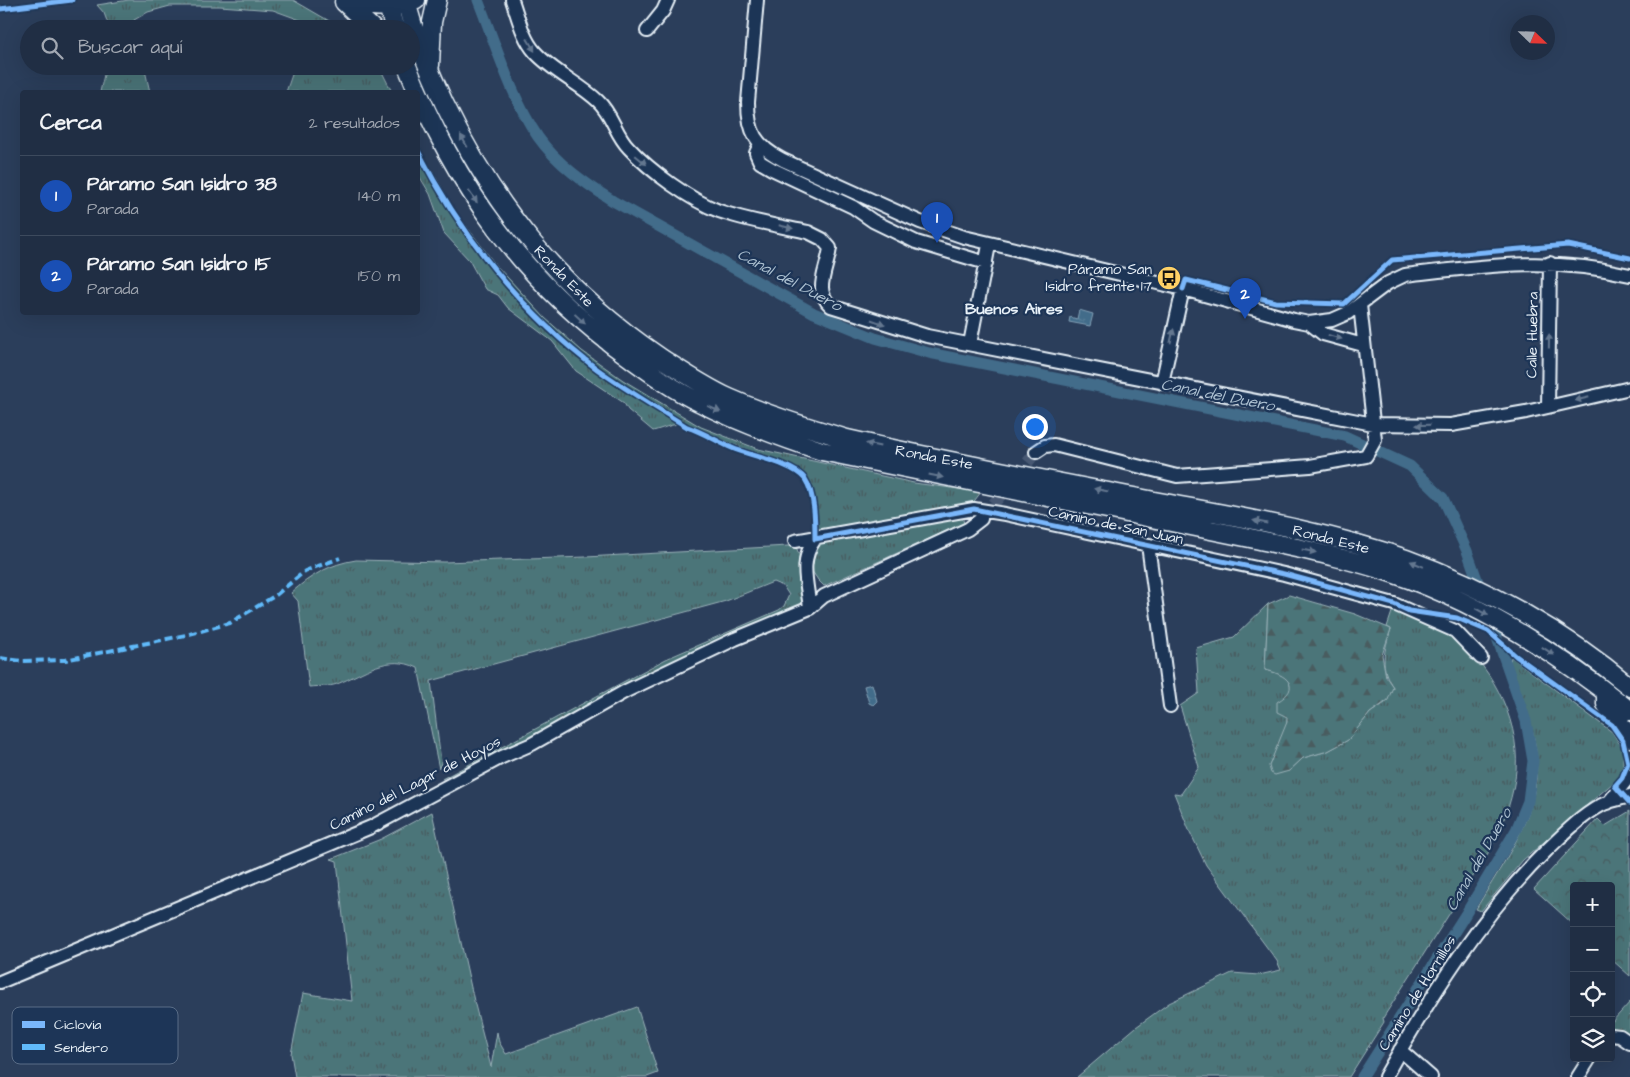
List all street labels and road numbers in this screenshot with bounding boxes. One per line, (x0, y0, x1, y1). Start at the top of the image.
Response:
street label: Ronda Este (529, 241, 598, 312)
street label: Calle Huebra (1521, 291, 1544, 378)
street label: Ronda Este (893, 440, 974, 475)
street label: Camino de San Juan (1047, 501, 1186, 550)
street label: Ronda Este (1290, 520, 1372, 559)
street label: Camino del Lagar de Hoyos (326, 731, 505, 837)
street label: Camino de Hornillos (1373, 931, 1462, 1055)

